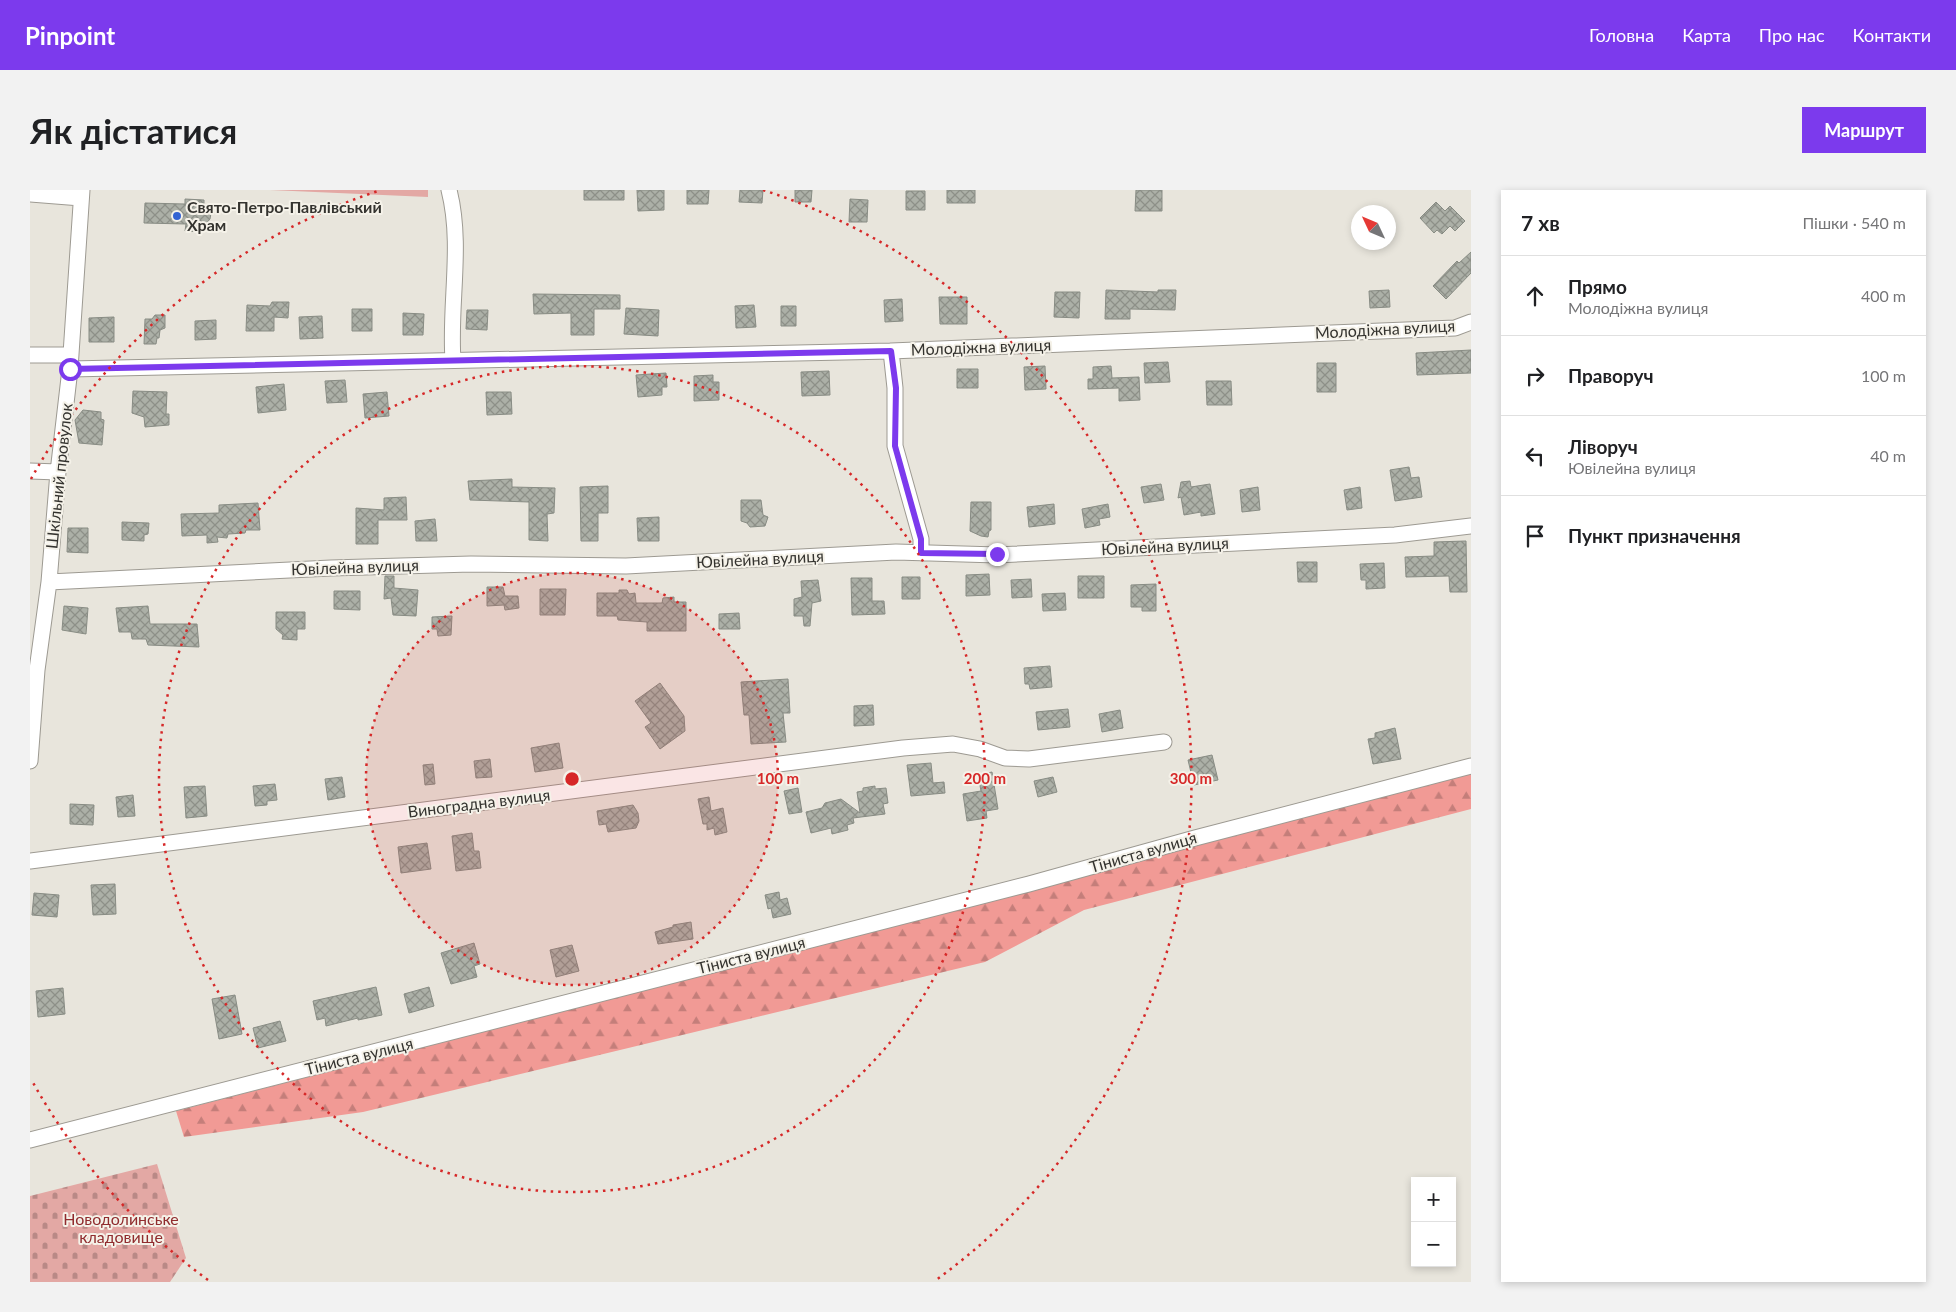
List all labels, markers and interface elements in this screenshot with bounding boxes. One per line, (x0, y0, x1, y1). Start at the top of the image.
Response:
text: Pinpoint (25, 21, 115, 50)
text: Головна (1589, 24, 1654, 46)
text: Карта (1682, 24, 1731, 46)
text: Про нас (1759, 24, 1825, 46)
text: Контакти (1853, 24, 1931, 46)
button: Маршрут (1802, 107, 1926, 153)
text: Як дістатися (30, 109, 237, 151)
place label: Свято-Петро-Павлівський Храм (187, 197, 382, 234)
north arrow (1351, 205, 1396, 250)
marker: Свято-Петро-Павлівський Храм (171, 210, 183, 222)
text: 7 хв (1521, 210, 1560, 235)
text: Пішки · 540 m (1802, 213, 1906, 232)
text: Прямо (1568, 275, 1627, 298)
icon: ahead (1521, 282, 1549, 310)
text: 400 m (1861, 286, 1906, 305)
text: Молодіжна вулиця (1568, 298, 1708, 317)
street label: Молодіжна вулиця (1314, 315, 1456, 342)
street label: Молодіжна вулиця (911, 335, 1051, 358)
route start (59, 358, 82, 381)
icon: right (1521, 362, 1549, 390)
text: Праворуч (1568, 364, 1653, 387)
text: 100 m (1861, 366, 1906, 385)
street label: Шкільний провулок (41, 401, 76, 550)
text: Ліворуч (1568, 435, 1638, 458)
icon: left (1521, 442, 1549, 470)
text: 40 m (1870, 446, 1906, 465)
text: Ювілейна вулиця (1568, 458, 1696, 477)
icon: arrive (1521, 522, 1549, 550)
text: Пункт призначення (1568, 524, 1741, 547)
street label: Ювілейна вулиця (1101, 533, 1229, 558)
route end (986, 543, 1009, 566)
street label: Ювілейна вулиця (696, 546, 824, 571)
street label: Ювілейна вулиця (291, 555, 419, 578)
text: 100 m (757, 769, 799, 787)
text: 200 m (964, 769, 1006, 787)
text: 300 m (1170, 769, 1212, 787)
centre of rings (563, 770, 581, 788)
street label: Виноградна вулиця (407, 784, 551, 821)
street label: Тіниста вулиця (1087, 827, 1199, 876)
street label: Тіниста вулиця (695, 932, 807, 977)
street label: Тіниста вулиця (303, 1033, 415, 1078)
map controls (1411, 1177, 1456, 1267)
button: + (1411, 1177, 1456, 1222)
park label: Новодолинське кладовище (63, 1209, 179, 1246)
button: − (1411, 1222, 1456, 1267)

